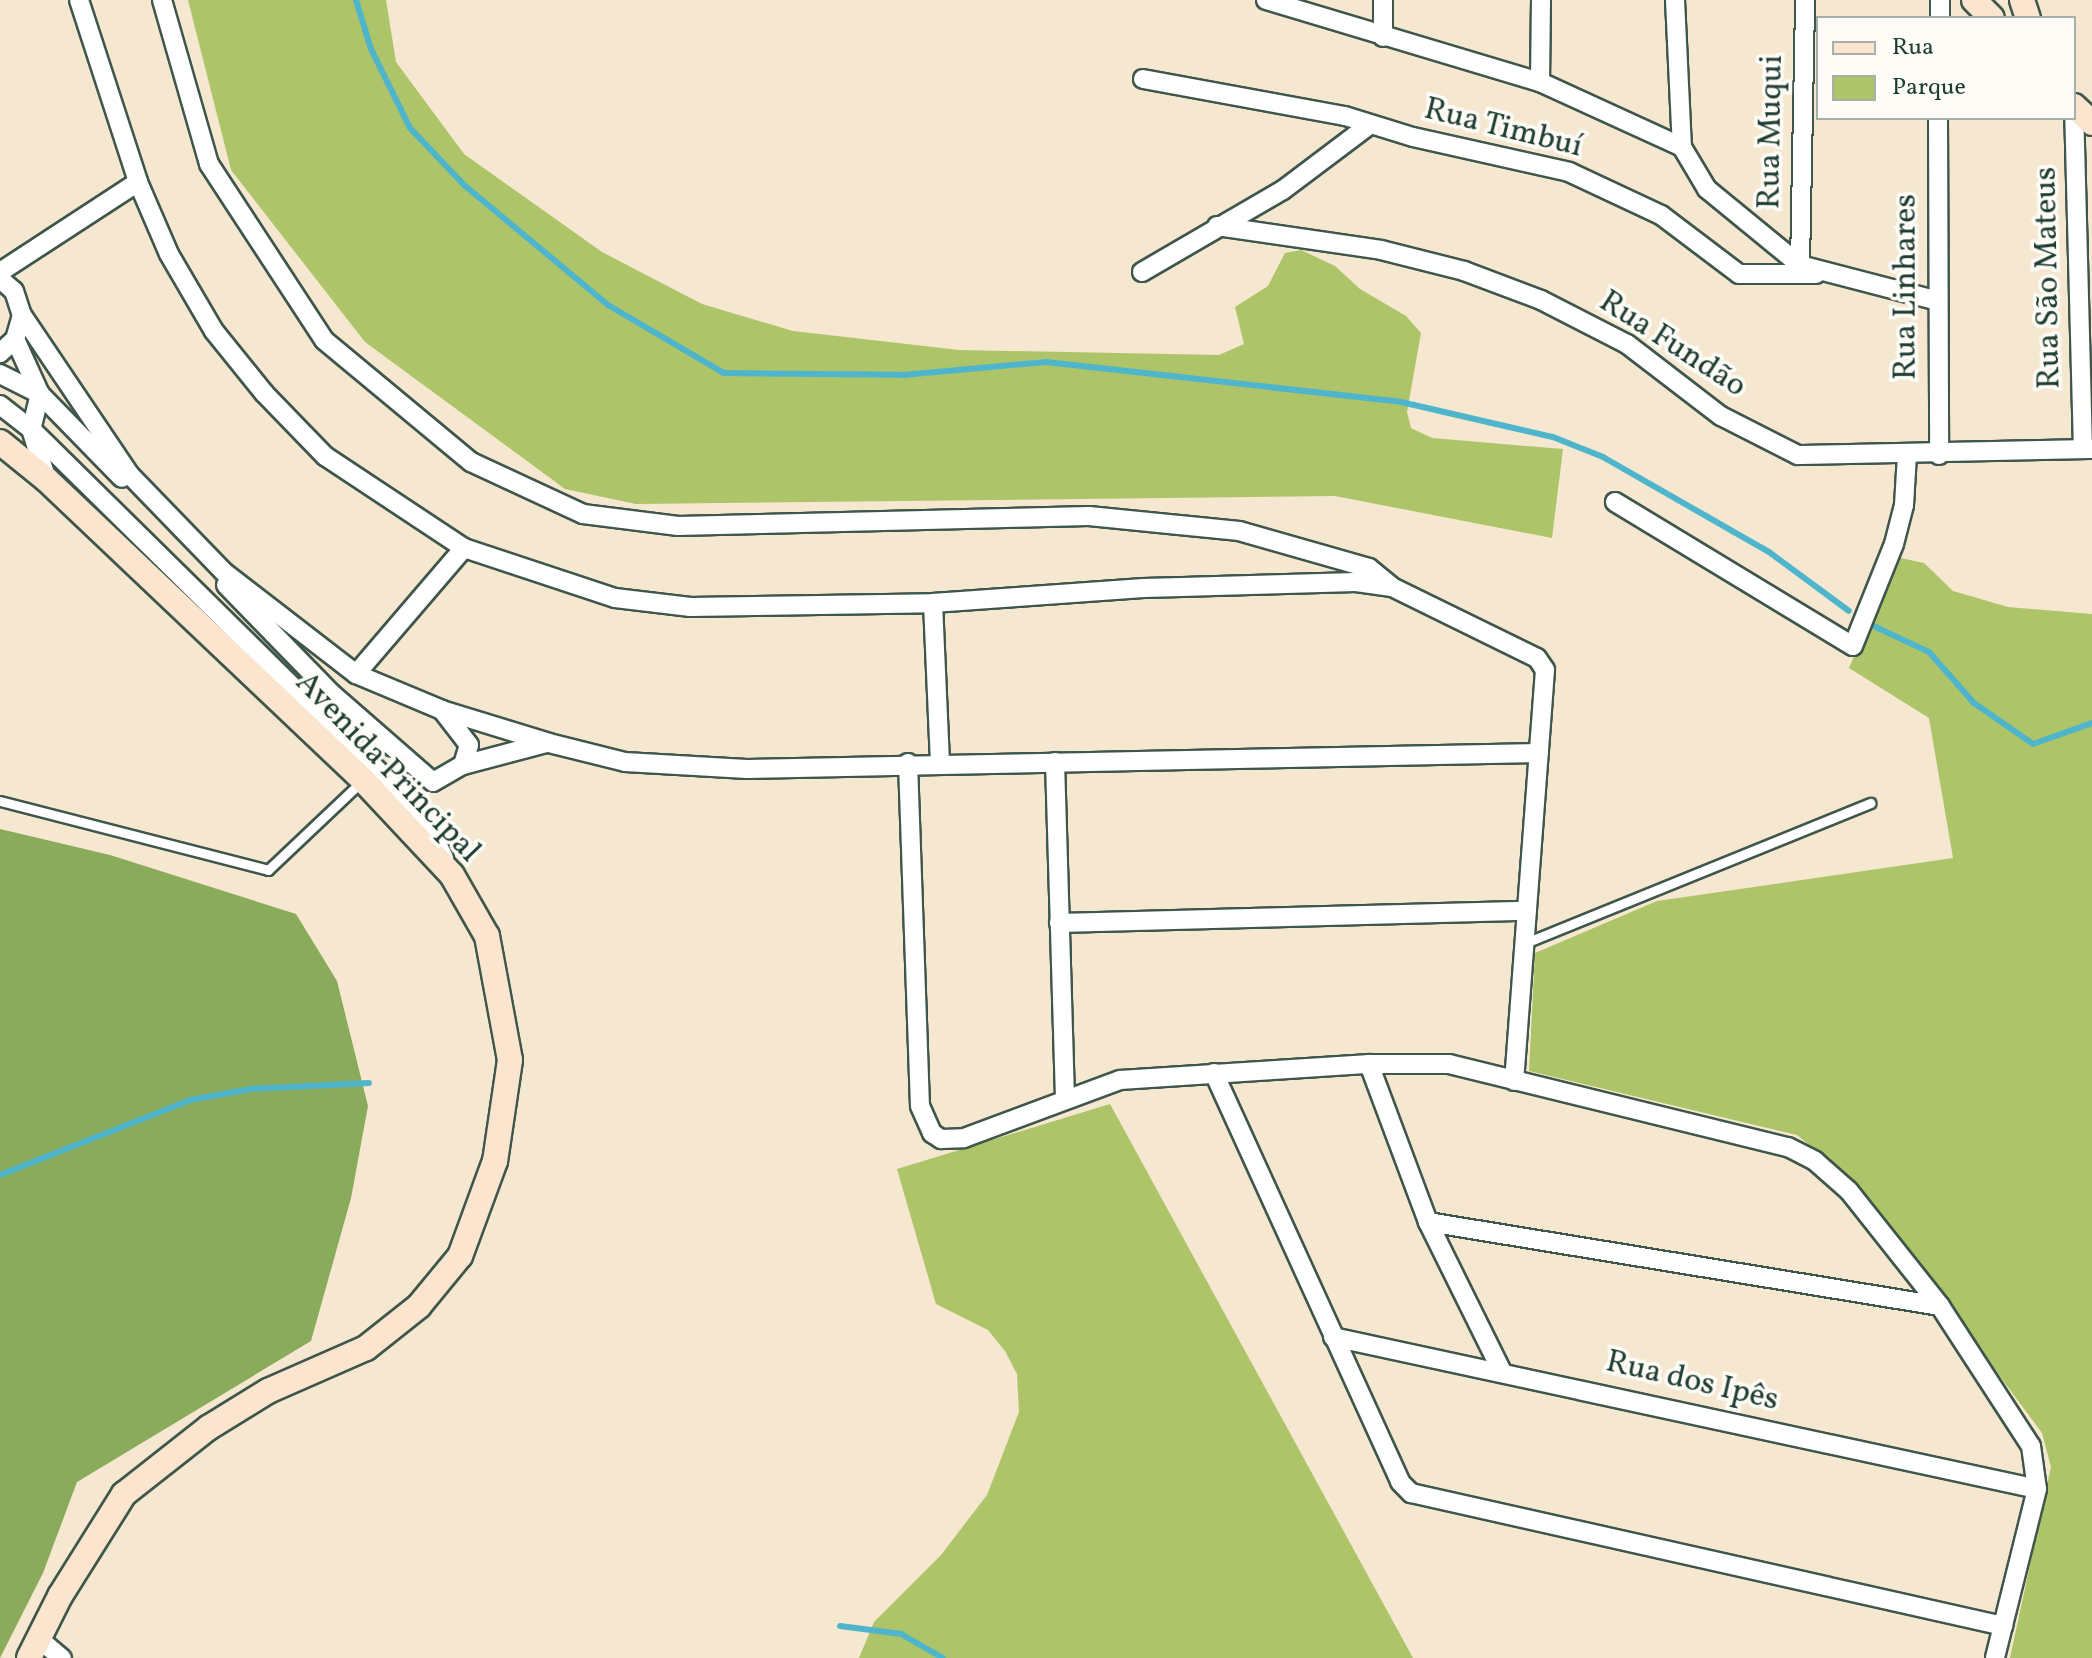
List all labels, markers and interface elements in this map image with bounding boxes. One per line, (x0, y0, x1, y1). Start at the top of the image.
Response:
legend (1816, 16, 2076, 120)
text: Rua (1892, 31, 1934, 65)
street label: Rua Muqui (1751, 54, 1793, 210)
text: Parque (1892, 71, 1966, 105)
street label: Rua Timbuí (1420, 91, 1586, 167)
street label: Rua São Mateus (2028, 166, 2070, 390)
street label: Rua Linhares (1888, 194, 1926, 380)
street label: Rua Fundão (1591, 283, 1753, 407)
street label: Avenida Principal (286, 665, 488, 871)
street label: Rua dos Ipês (1602, 1344, 1782, 1420)

